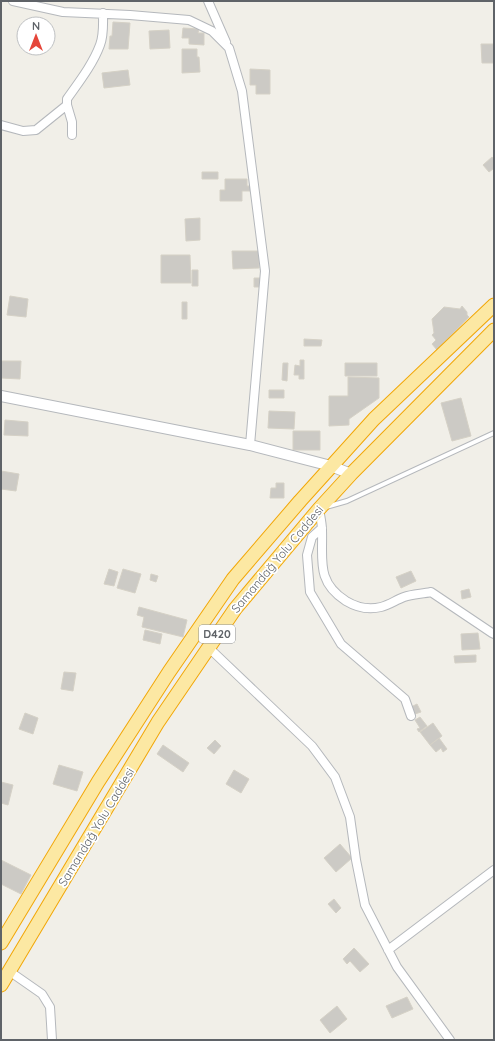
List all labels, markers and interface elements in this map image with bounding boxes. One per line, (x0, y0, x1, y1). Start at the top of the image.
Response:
north arrow (16, 16, 56, 56)
text: N (32, 19, 40, 33)
street label: Samandağ Yolu Caddesi (228, 502, 326, 616)
road number: D420 (199, 625, 235, 643)
street label: Samandağ Yolu Caddesi (55, 765, 137, 889)

